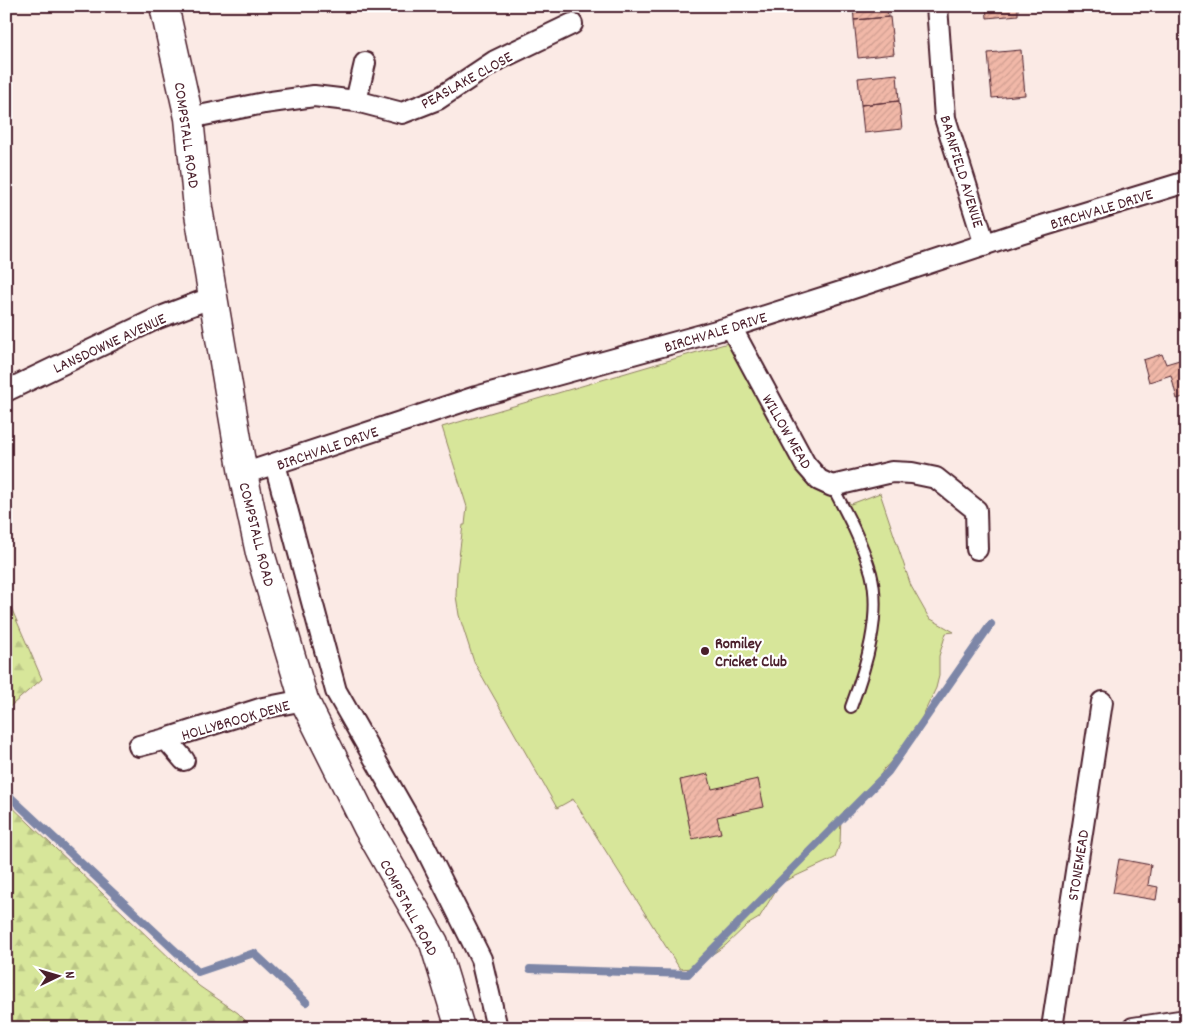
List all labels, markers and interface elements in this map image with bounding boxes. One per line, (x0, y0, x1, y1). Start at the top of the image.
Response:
street label: PEASLAKE CLOSE (417, 46, 518, 116)
street label: COMPSTALL ROAD (167, 81, 204, 190)
street label: BARNFIELD AVENUE (933, 113, 989, 231)
street label: BIRCHVALE DRIVE (1048, 184, 1157, 237)
street label: BIRCHVALE DRIVE (662, 307, 771, 360)
street label: LANSDOWNE AVENUE (50, 308, 171, 381)
street label: WILLOW MEAD (755, 391, 817, 474)
street label: BIRCHVALE DRIVE (274, 421, 383, 478)
street label: COMPSTALL ROAD (232, 480, 280, 589)
place label: Romiley Cricket Club (715, 633, 787, 674)
marker: Romiley Cricket Club (699, 645, 711, 657)
street label: HOLLYBROOK DENE (179, 695, 293, 748)
street label: STONEMEAD (1063, 828, 1096, 902)
street label: COMPSTALL ROAD (373, 856, 443, 961)
north arrow (32, 952, 82, 1002)
text: N (59, 971, 79, 979)

